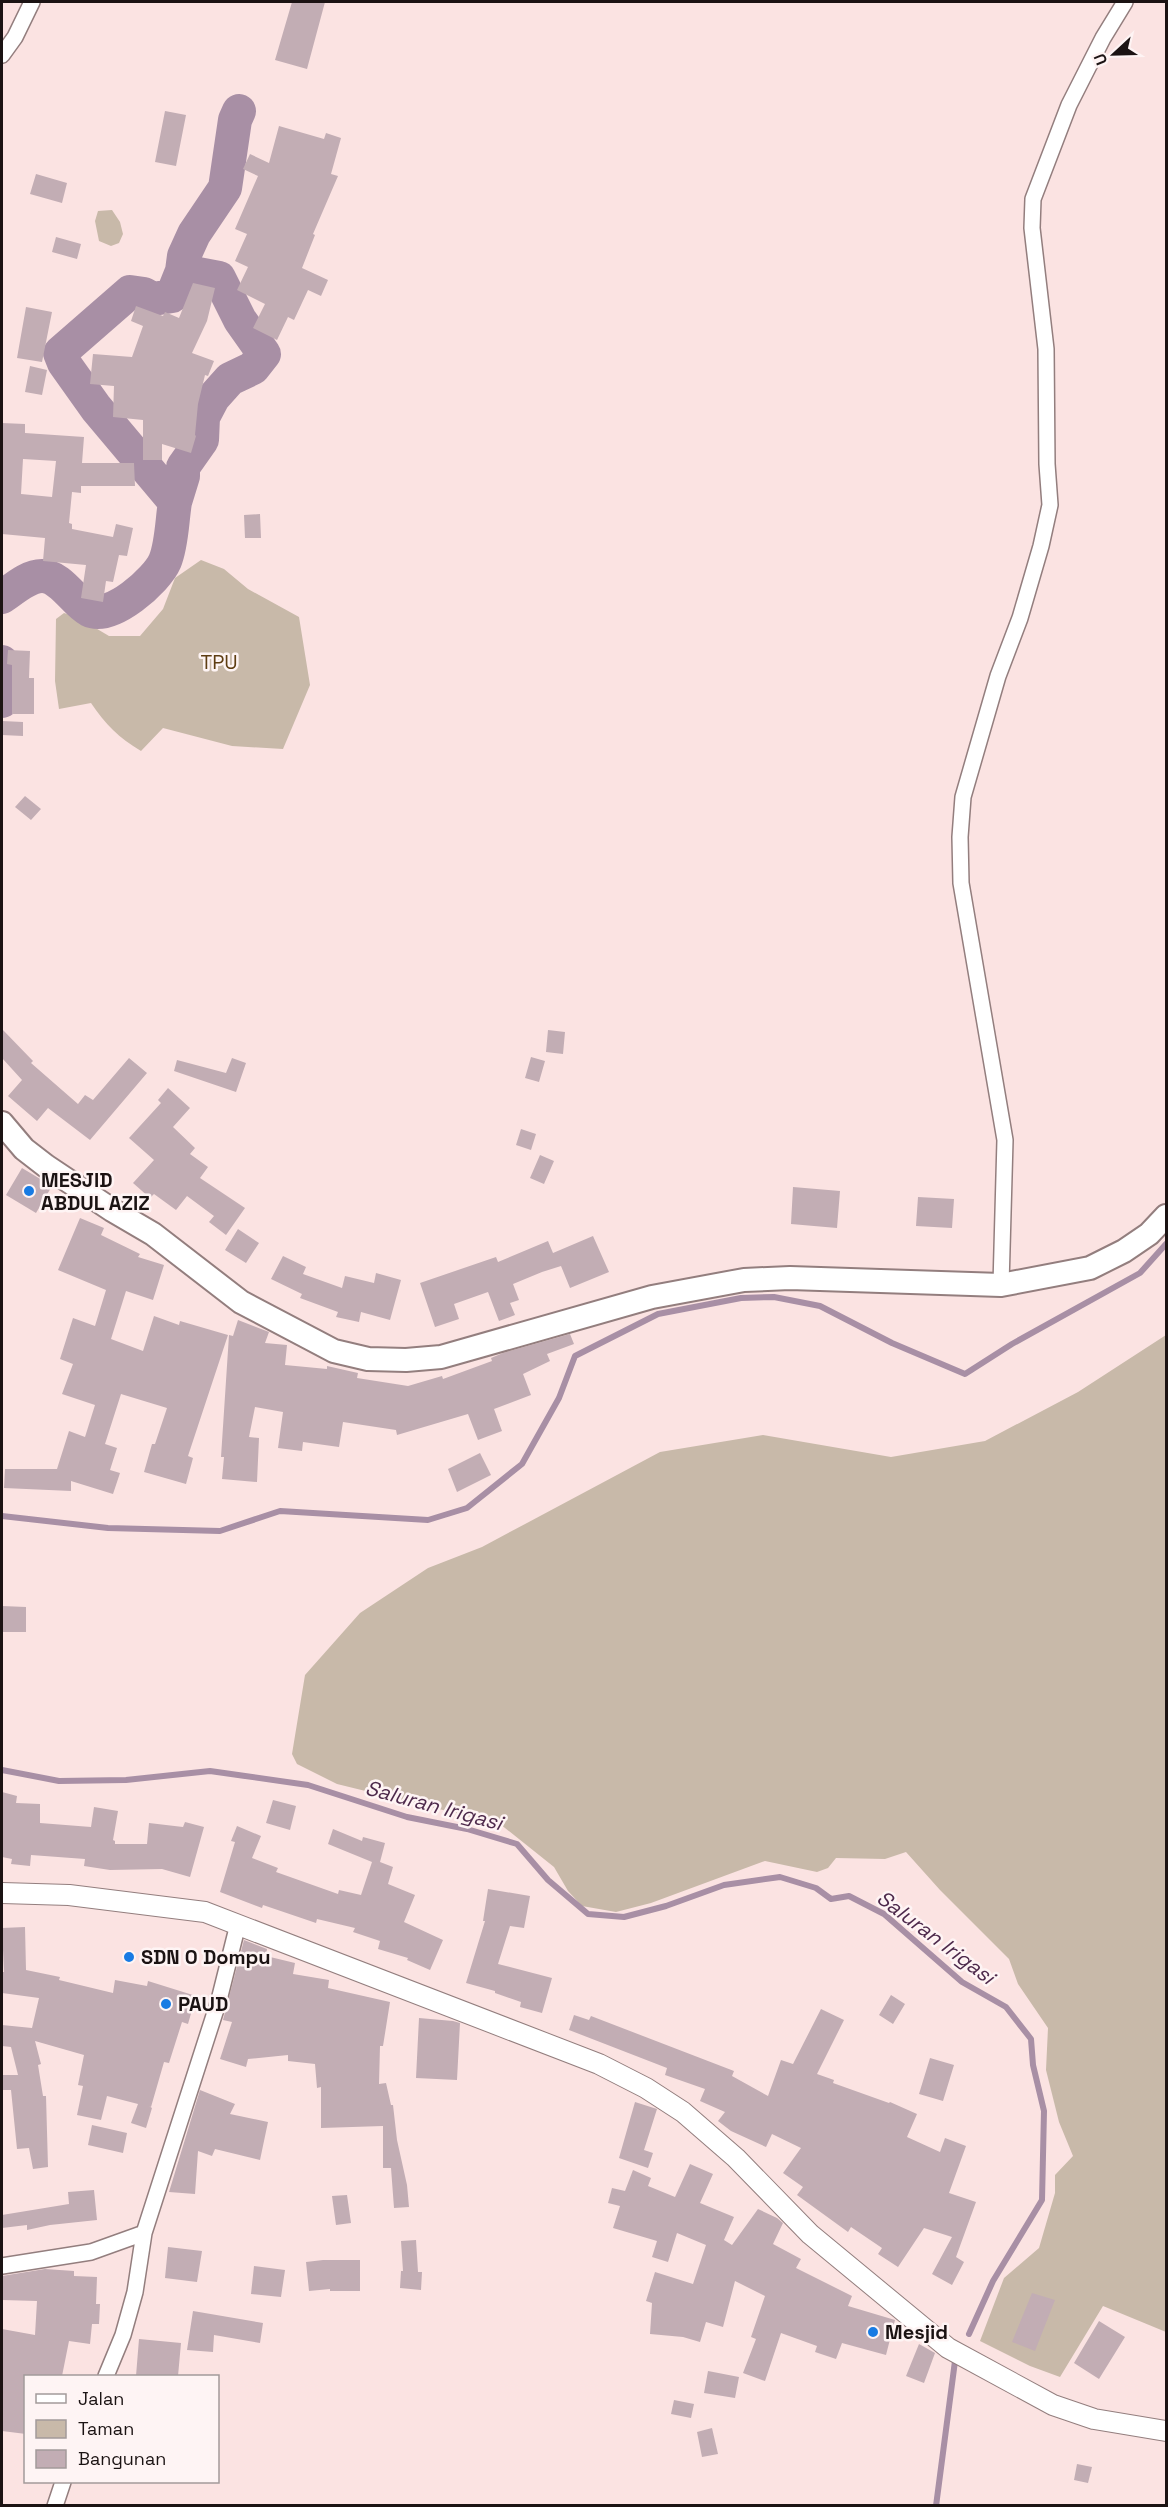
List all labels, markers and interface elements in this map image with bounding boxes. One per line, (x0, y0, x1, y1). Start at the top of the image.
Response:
north arrow (1084, 24, 1144, 84)
text: U (1089, 51, 1112, 68)
park label: TPU (200, 649, 238, 675)
place label: MESJID ABDUL AZIZ (41, 1167, 150, 1216)
marker: MESJID ABDUL AZIZ (22, 1184, 36, 1198)
water label: Saluran Irigasi (363, 1774, 508, 1837)
water label: Saluran Irigasi (872, 1884, 1003, 1992)
place label: SDN 0 Dompu (141, 1944, 271, 1970)
marker: SDN 0 Dompu (122, 1950, 136, 1964)
place label: PAUD (178, 1991, 228, 2017)
marker: PAUD (159, 1997, 173, 2011)
place label: Mesjid (885, 2319, 948, 2345)
marker: Mesjid (866, 2325, 880, 2339)
legend (24, 2375, 219, 2483)
text: Jalan (78, 2387, 124, 2410)
text: Taman (78, 2417, 134, 2440)
text: Bangunan (78, 2447, 166, 2470)

